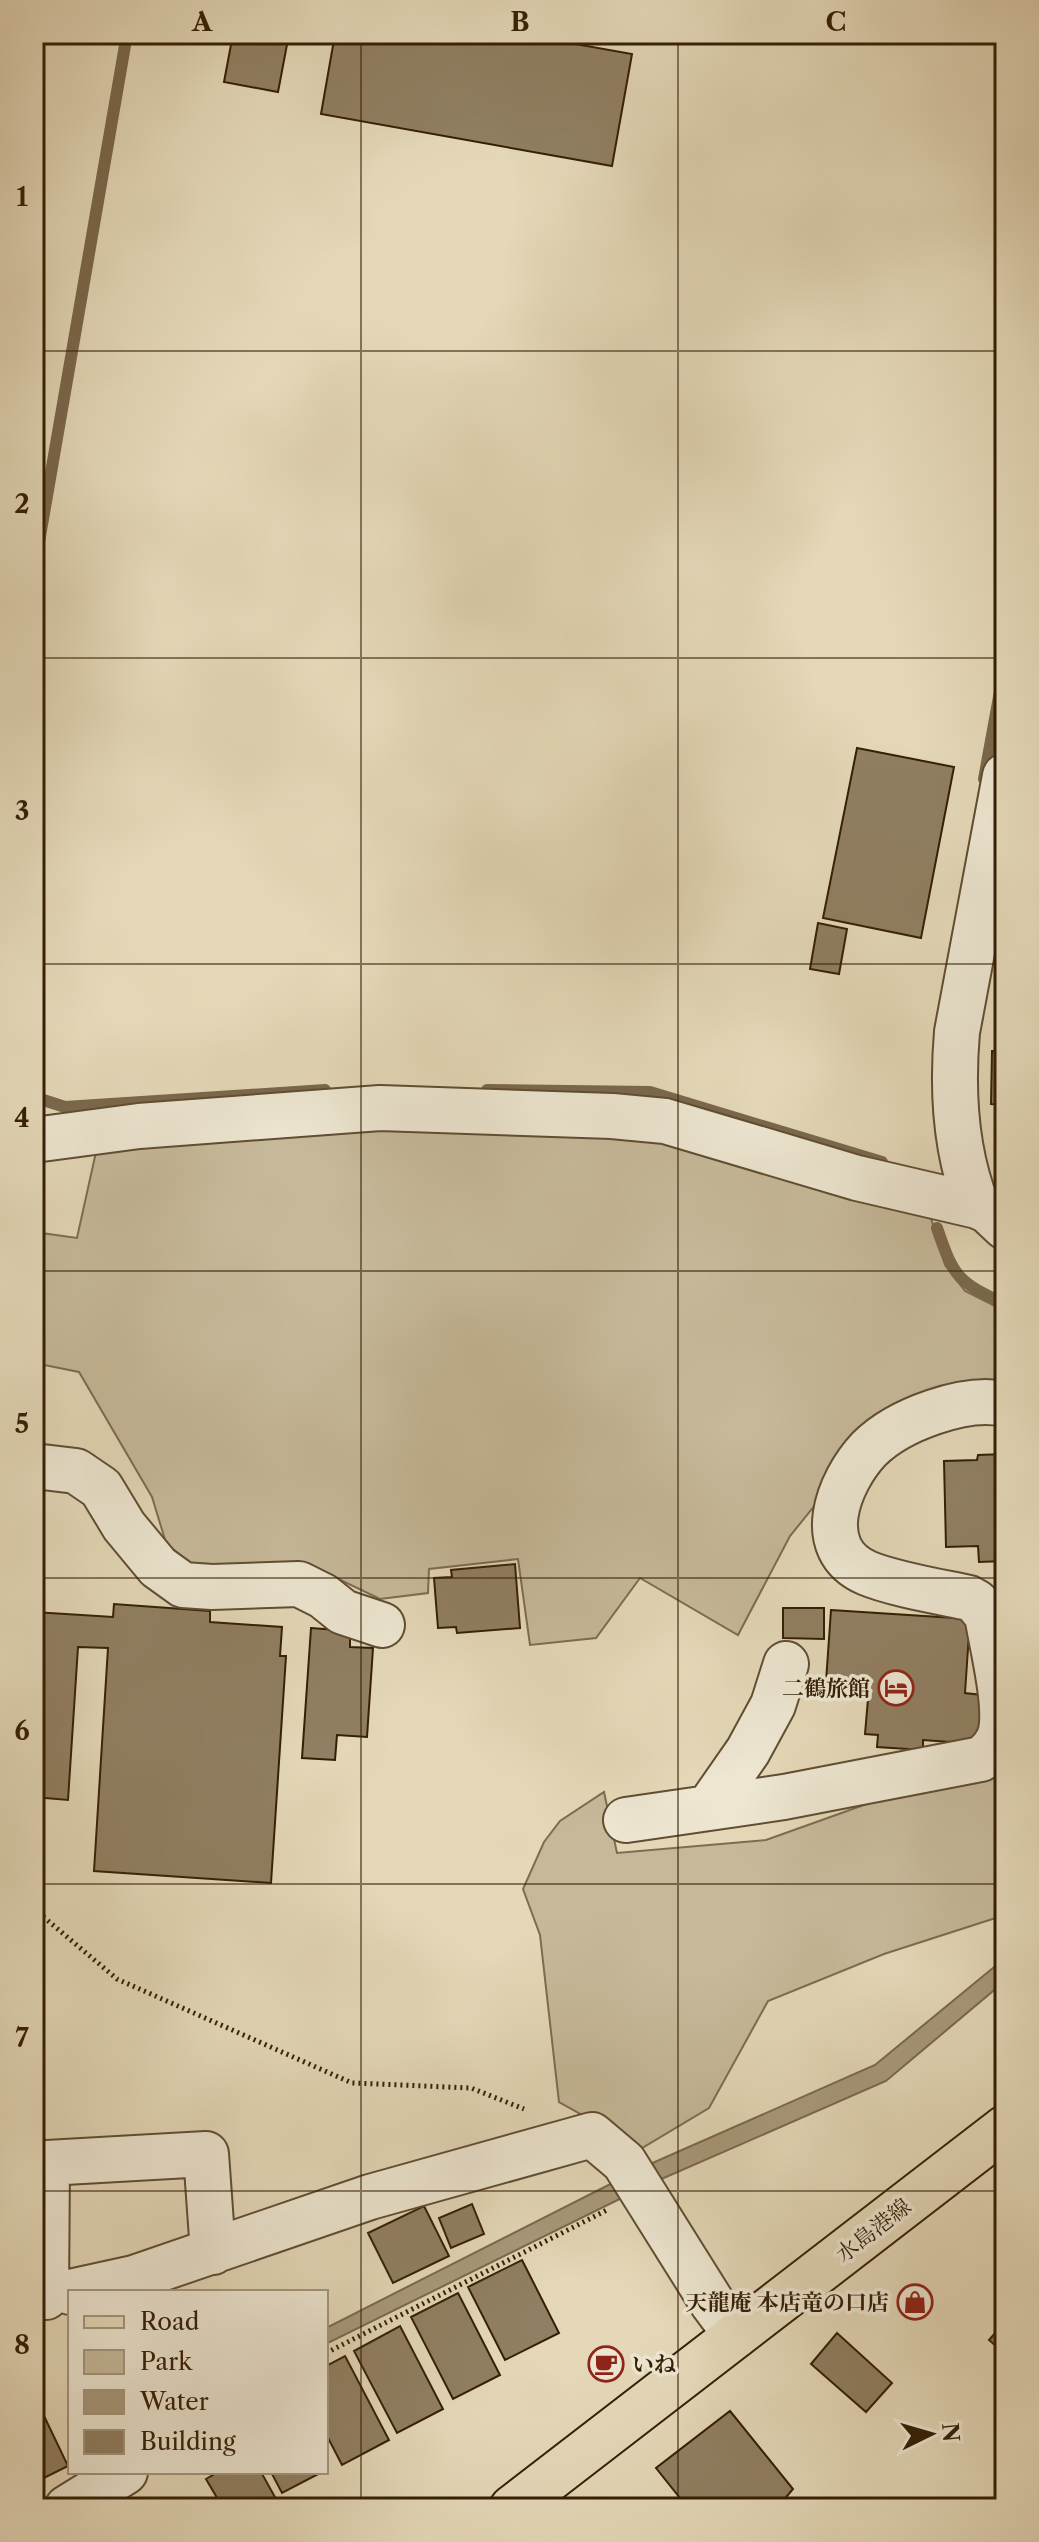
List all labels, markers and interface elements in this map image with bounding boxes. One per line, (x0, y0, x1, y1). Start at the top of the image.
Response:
text: A (191, 6, 213, 38)
text: B (510, 6, 530, 38)
text: C (826, 6, 846, 38)
text: 1 (16, 181, 28, 213)
text: 2 (14, 488, 30, 520)
text: 3 (15, 795, 29, 827)
text: 4 (14, 1102, 30, 1134)
text: 5 (15, 1408, 29, 1440)
hotel icon: 二鶴旅館 (877, 1669, 915, 1707)
place label: 二鶴旅館 (782, 1675, 870, 1702)
text: 6 (14, 1715, 30, 1747)
text: 7 (15, 2022, 29, 2054)
street label: 水島港線 (830, 2193, 916, 2268)
shop icon: 天龍庵 本店竜の口店 (896, 2283, 934, 2321)
place label: 天龍庵 本店竜の口店 (685, 2289, 889, 2316)
legend (68, 2290, 328, 2474)
text: Road (140, 2307, 200, 2336)
text: 8 (14, 2329, 30, 2361)
cafe icon: いね (587, 2345, 625, 2383)
text: Park (140, 2347, 193, 2376)
place label: いね (632, 2351, 676, 2378)
text: Water (139, 2387, 209, 2416)
north arrow (891, 2394, 971, 2474)
text: N (936, 2422, 965, 2443)
text: Building (140, 2427, 236, 2456)

